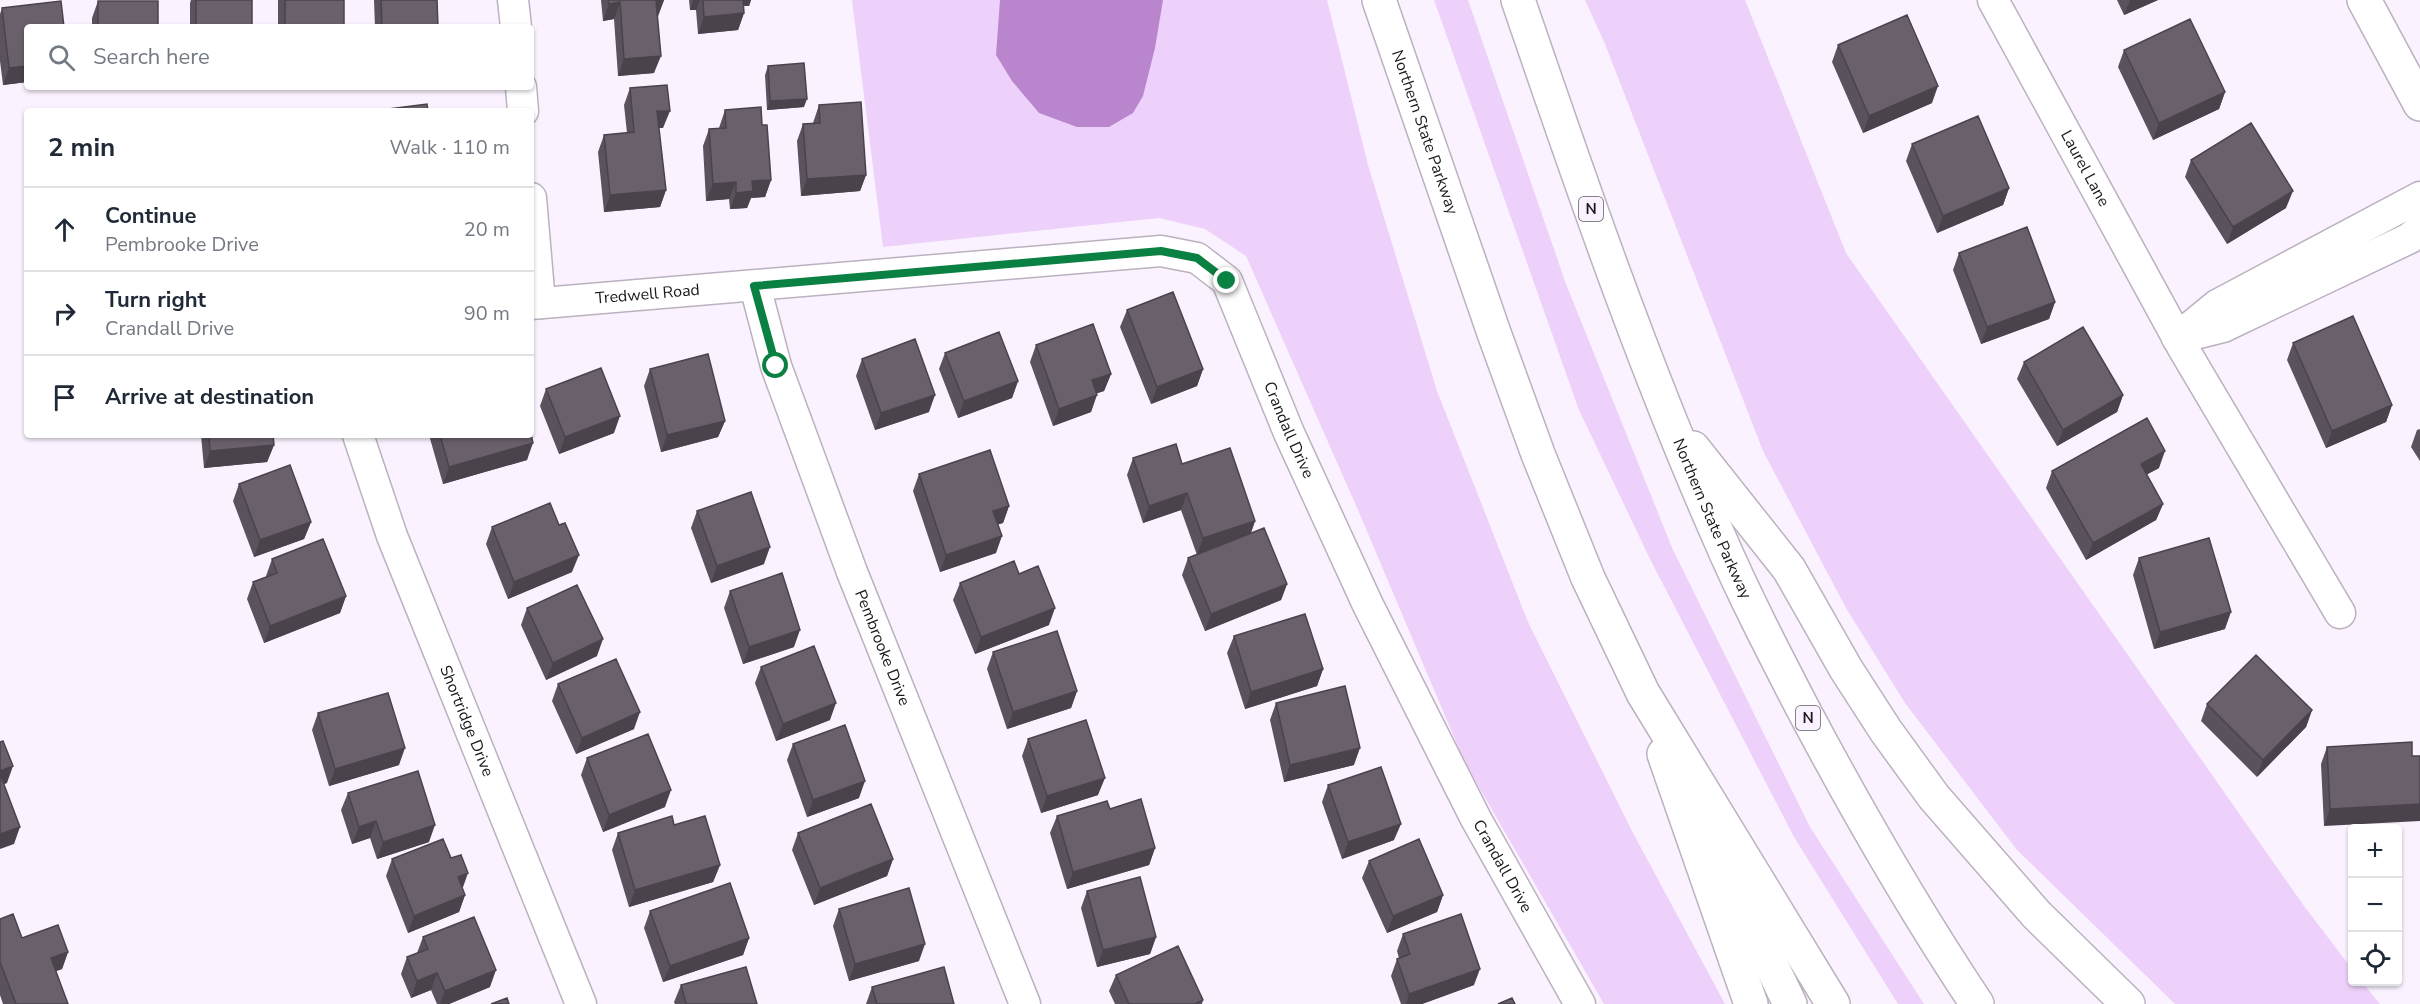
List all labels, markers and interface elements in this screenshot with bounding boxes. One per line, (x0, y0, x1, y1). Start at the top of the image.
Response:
search box (24, 24, 534, 90)
icon: search (45, 41, 78, 74)
text: Search here (93, 42, 210, 72)
street label: Northern State Parkway (1386, 47, 1464, 218)
street label: Laurel Lane (2055, 126, 2115, 211)
text: 2 min (48, 130, 115, 165)
text: Walk · 110 m (390, 134, 510, 161)
road number: N (1579, 197, 1603, 221)
text: Continue (105, 201, 196, 231)
icon: ahead (48, 213, 81, 246)
text: 20 m (464, 216, 510, 243)
text: Pembrooke Drive (105, 231, 259, 258)
route end (1213, 267, 1239, 293)
street label: Tredwell Road (595, 279, 701, 310)
text: Turn right (105, 285, 206, 315)
icon: right (48, 297, 81, 330)
text: 90 m (464, 300, 510, 327)
text: Crandall Drive (105, 315, 234, 342)
route start (762, 352, 788, 378)
street label: Crandall Drive (1258, 378, 1319, 482)
icon: arrive (48, 381, 81, 414)
text: Arrive at destination (105, 382, 314, 412)
street label: Northern State Parkway (1668, 435, 1757, 603)
street label: Pembrooke Drive (849, 587, 915, 709)
street label: Shortridge Drive (434, 662, 499, 780)
road number: N (1796, 706, 1820, 730)
street label: Crandall Drive (1468, 816, 1537, 917)
map controls (2348, 824, 2402, 986)
button: + (2348, 824, 2402, 878)
button: − (2348, 878, 2402, 932)
button: locate (2348, 932, 2402, 986)

